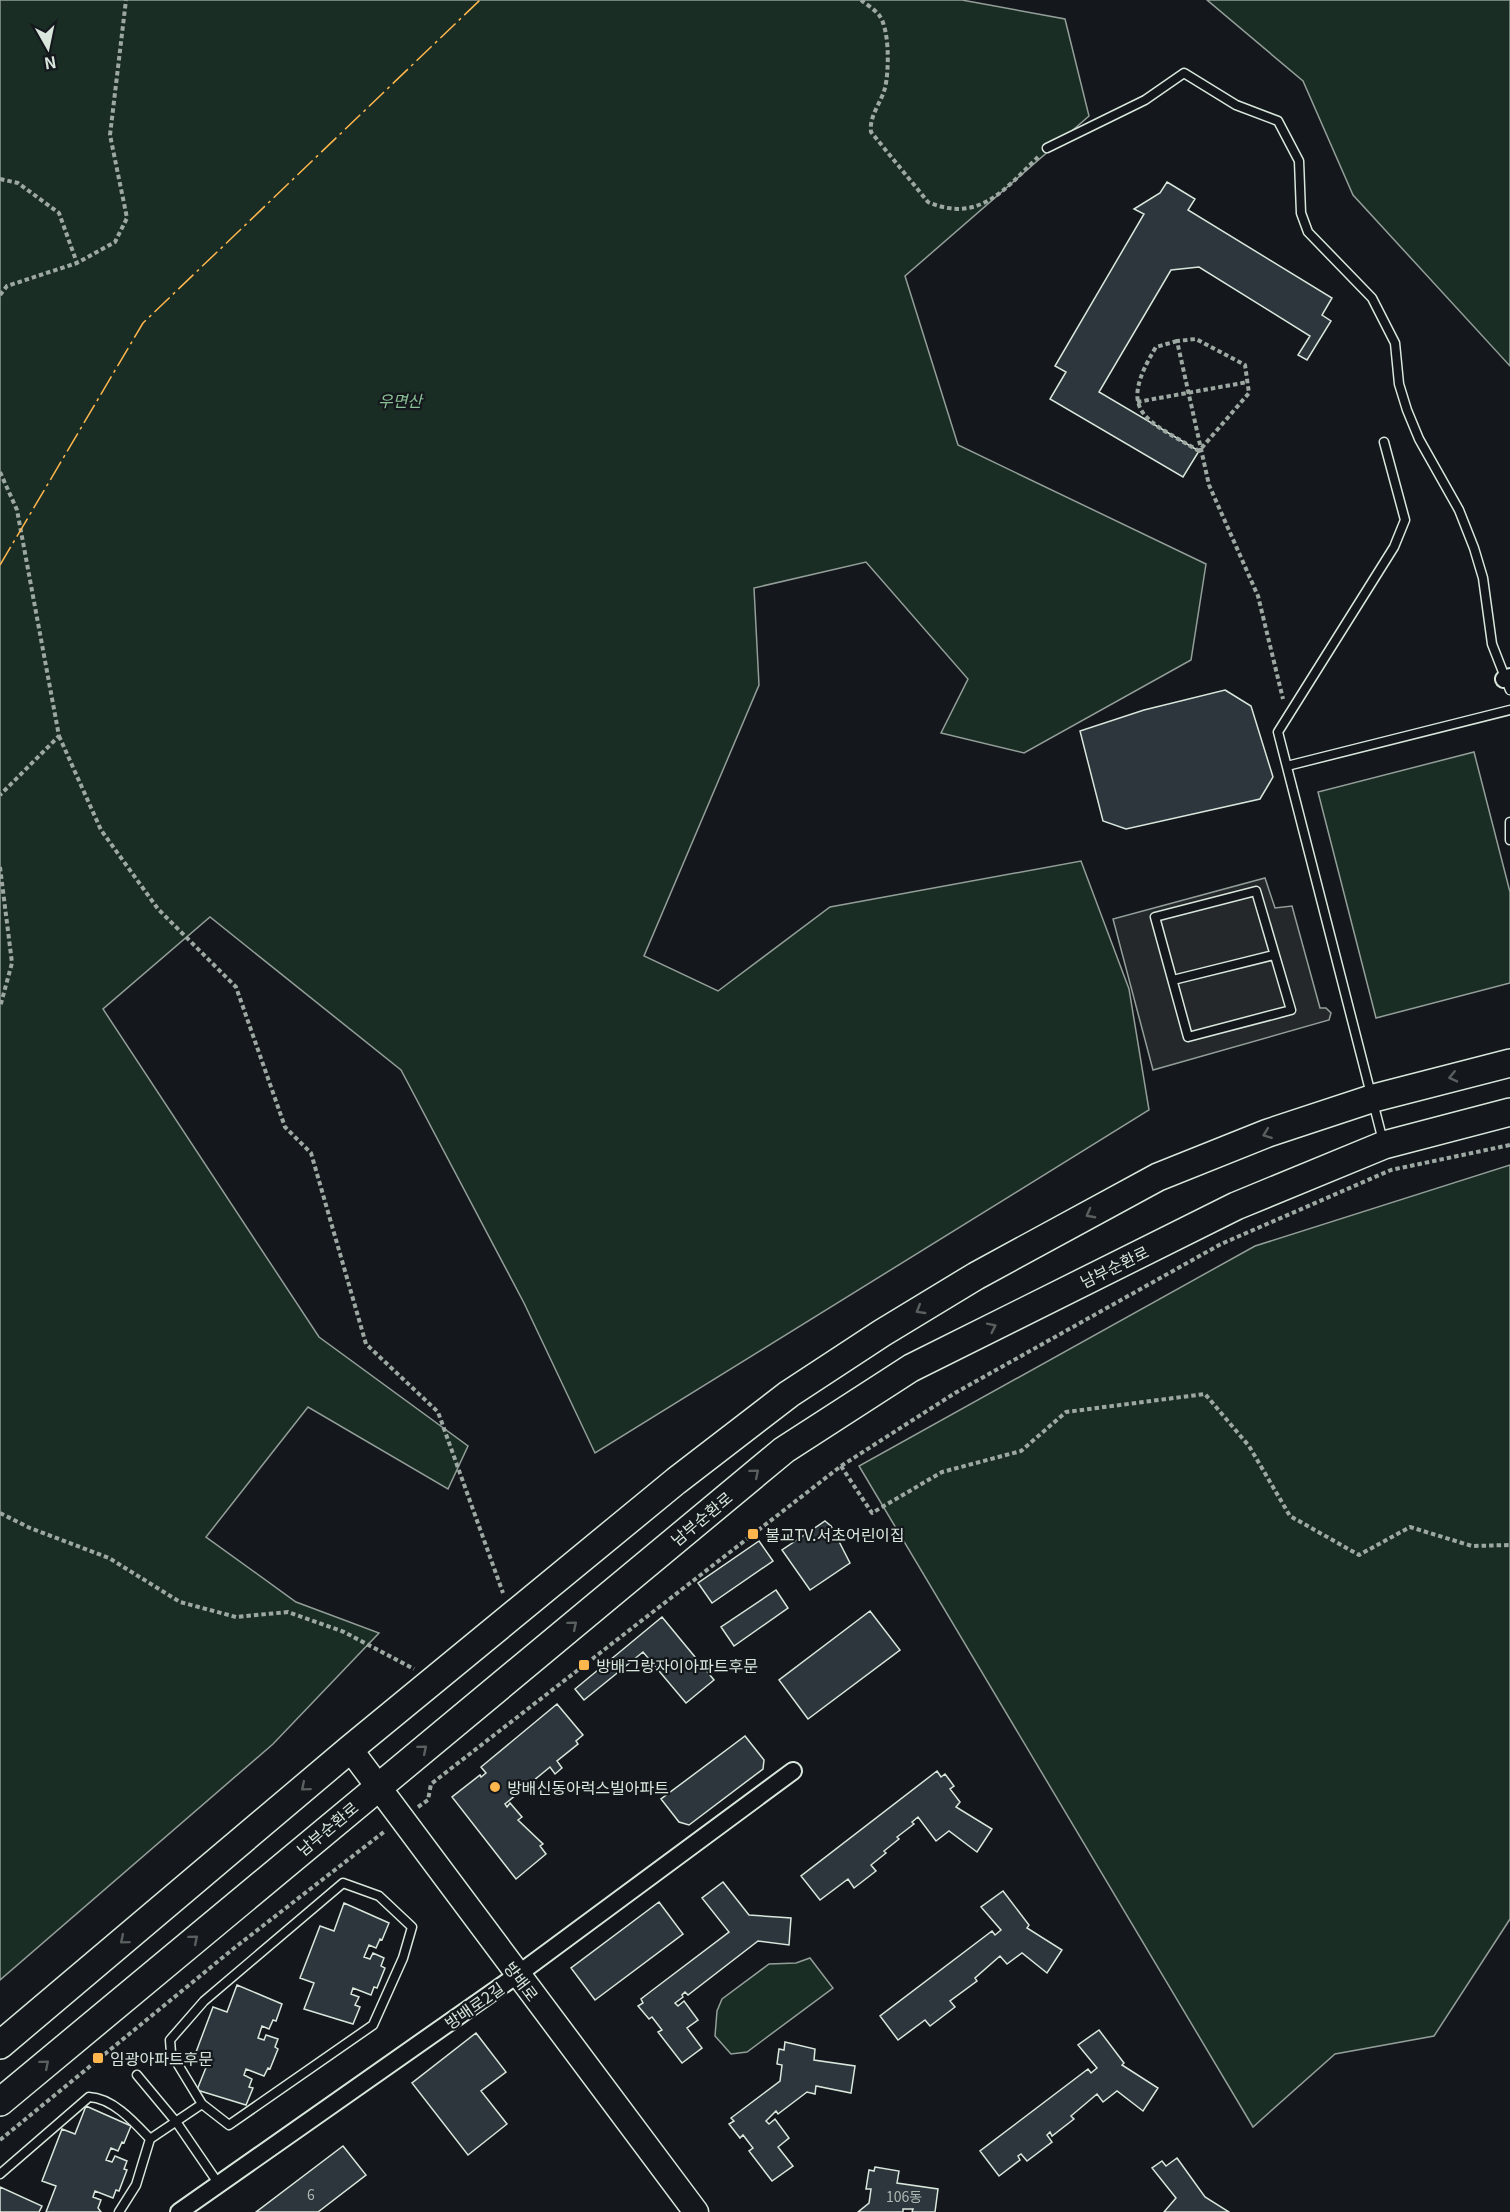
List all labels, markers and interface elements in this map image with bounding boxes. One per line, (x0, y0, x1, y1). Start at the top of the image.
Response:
north arrow (18, 18, 78, 78)
text: N (43, 51, 58, 77)
park label: 우면산 (378, 388, 424, 412)
one-way arrow (1448, 1069, 1458, 1082)
one-way arrow (1262, 1127, 1273, 1139)
one-way arrow (1085, 1207, 1096, 1219)
street label: 남부순환로 (1076, 1239, 1153, 1293)
one-way arrow (916, 1303, 926, 1315)
one-way arrow (986, 1323, 997, 1335)
one-way arrow (748, 1470, 759, 1481)
street label: 남부순환로 (665, 1485, 737, 1551)
place label: 불교TV.서초어린이집 (765, 1522, 905, 1546)
marker: 불교TV.서초어린이집 (746, 1527, 760, 1541)
one-way arrow (566, 1621, 577, 1632)
place label: 방배그랑자이아파트후문 (596, 1653, 758, 1677)
marker: 방배그랑자이아파트후문 (577, 1658, 591, 1672)
one-way arrow (416, 1746, 427, 1757)
place label: 방배신동아럭스빌아파트 (507, 1775, 669, 1799)
one-way arrow (301, 1779, 312, 1790)
marker: 방배신동아럭스빌아파트 (488, 1780, 502, 1794)
street label: 남부순환로 (291, 1795, 363, 1861)
one-way arrow (120, 1933, 131, 1944)
one-way arrow (187, 1935, 198, 1946)
street label: 방배로 (499, 1956, 545, 2006)
street label: 방배로2길 (439, 1976, 509, 2034)
place label: 임광아파트후문 (110, 2046, 213, 2070)
marker: 임광아파트후문 (91, 2051, 105, 2065)
one-way arrow (38, 2060, 49, 2071)
house number: 6 (307, 2184, 315, 2204)
house number: 106동 (886, 2186, 922, 2206)

